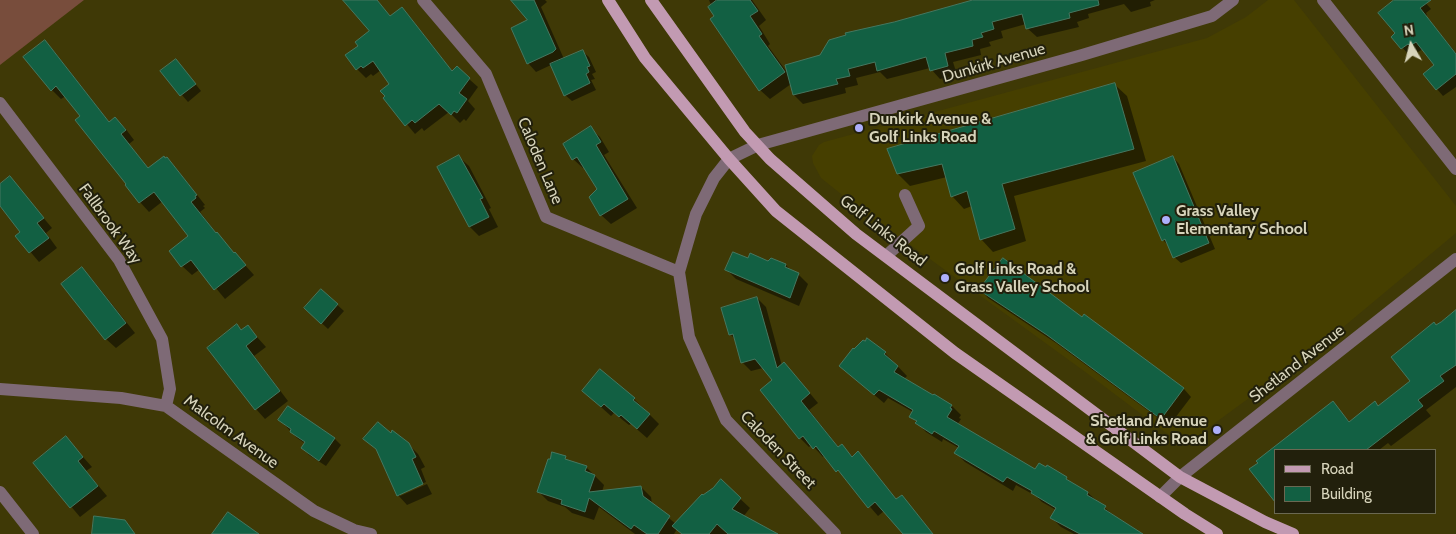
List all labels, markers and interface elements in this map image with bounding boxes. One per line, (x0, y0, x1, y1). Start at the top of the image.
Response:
north arrow (1386, 20, 1436, 70)
text: N (1403, 21, 1415, 40)
street label: Dunkirk Avenue (940, 39, 1048, 87)
place label: Dunkirk Avenue & Golf Links Road (869, 109, 991, 147)
street label: Caloden Lane (513, 115, 567, 207)
marker: Dunkirk Avenue & Golf Links Road (853, 122, 865, 134)
street label: Fallbrook Way (74, 180, 146, 268)
street label: Golf Links Road (836, 191, 930, 271)
place label: Grass Valley Elementary School (1176, 201, 1307, 239)
marker: Grass Valley Elementary School (1160, 214, 1172, 226)
place label: Golf Links Road & Grass Valley School (955, 259, 1090, 297)
marker: Golf Links Road & Grass Valley School (939, 272, 951, 284)
street label: Shetland Avenue (1246, 321, 1348, 407)
street label: Malcolm Avenue (180, 391, 282, 473)
street label: Caloden Street (736, 407, 820, 493)
place label: Shetland Avenue & Golf Links Road (1086, 411, 1207, 449)
marker: Shetland Avenue & Golf Links Road (1211, 424, 1223, 436)
legend (1274, 449, 1436, 514)
text: Road (1321, 460, 1354, 478)
text: Building (1321, 485, 1372, 503)

